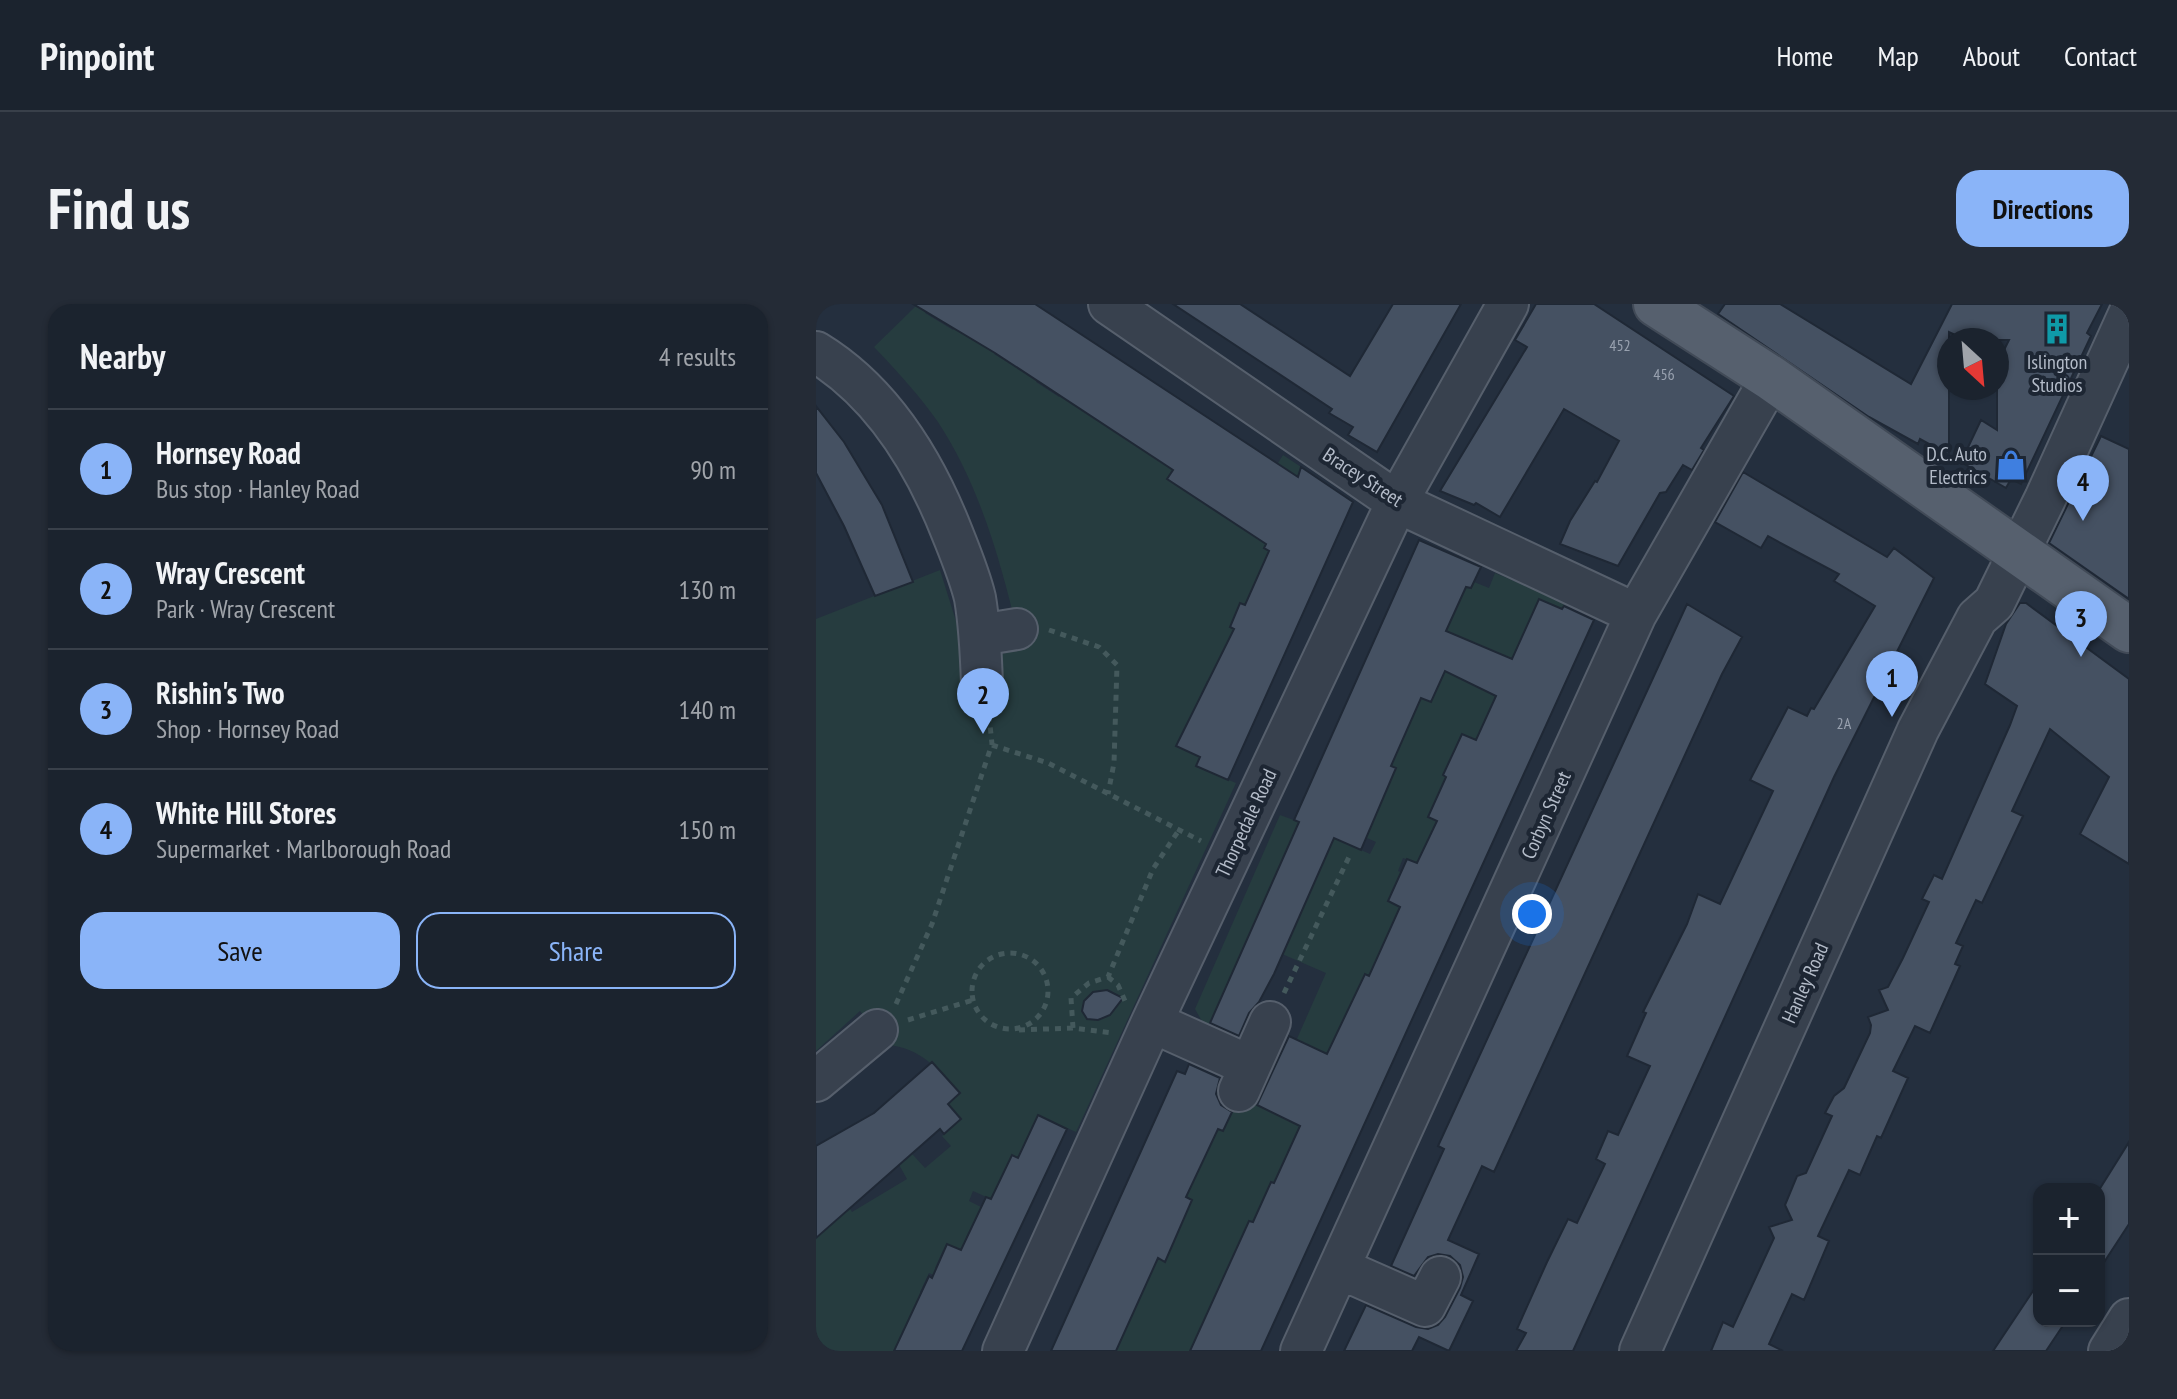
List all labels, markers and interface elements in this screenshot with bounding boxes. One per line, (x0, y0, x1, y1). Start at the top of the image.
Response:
text: Pinpoint (40, 31, 154, 80)
text: Home (1777, 37, 1833, 74)
text: Map (1877, 37, 1919, 74)
text: About (1963, 37, 2020, 74)
text: Contact (2064, 37, 2137, 74)
button: Directions (1956, 170, 2129, 247)
text: Find us (48, 172, 190, 244)
building icon: Islington Studios (2040, 312, 2074, 346)
north arrow (1937, 328, 2009, 400)
text: Nearby (80, 334, 165, 378)
house number: 452 (1609, 335, 1631, 355)
text: 4 results (659, 340, 736, 373)
place label: Islington Studios (2027, 349, 2087, 398)
house number: 456 (1653, 364, 1675, 384)
text: Hornsey Road (156, 433, 301, 472)
place label: D.C. Auto Electrics (1926, 441, 1987, 490)
street label: Bracey Street (1318, 442, 1408, 513)
shop icon: D.C. Auto Electrics (1994, 448, 2028, 482)
text: 1 (100, 453, 112, 486)
text: 90 m (690, 453, 736, 486)
pin: 4 (2057, 455, 2109, 521)
text: Bus stop · Hanley Road (156, 472, 360, 505)
text: Wray Crescent (156, 553, 305, 592)
text: 2 (100, 573, 112, 606)
text: 130 m (678, 573, 736, 606)
pin: 3 (2055, 591, 2107, 657)
text: Park · Wray Crescent (156, 592, 335, 625)
pin: 1 (1866, 651, 1918, 717)
pin: 2 (957, 668, 1009, 734)
text: Rishin's Two (156, 673, 285, 712)
text: 3 (100, 693, 112, 726)
text: 140 m (678, 693, 736, 726)
text: Shop · Hornsey Road (156, 712, 339, 745)
house number: 2A (1837, 713, 1852, 733)
street label: Thorpedale Road (1210, 765, 1282, 881)
street label: Corbyn Street (1515, 767, 1577, 863)
text: White Hill Stores (156, 793, 336, 832)
text: 4 (100, 813, 112, 846)
text: 150 m (678, 813, 736, 846)
text: Supermarket · Marlborough Road (156, 832, 451, 865)
your location (1512, 894, 1552, 934)
button: Save (80, 912, 400, 989)
button: Share (416, 912, 736, 989)
street label: Hanley Road (1776, 939, 1834, 1027)
map controls (2033, 1183, 2105, 1327)
button: + (2033, 1183, 2105, 1255)
button: − (2033, 1255, 2105, 1327)

